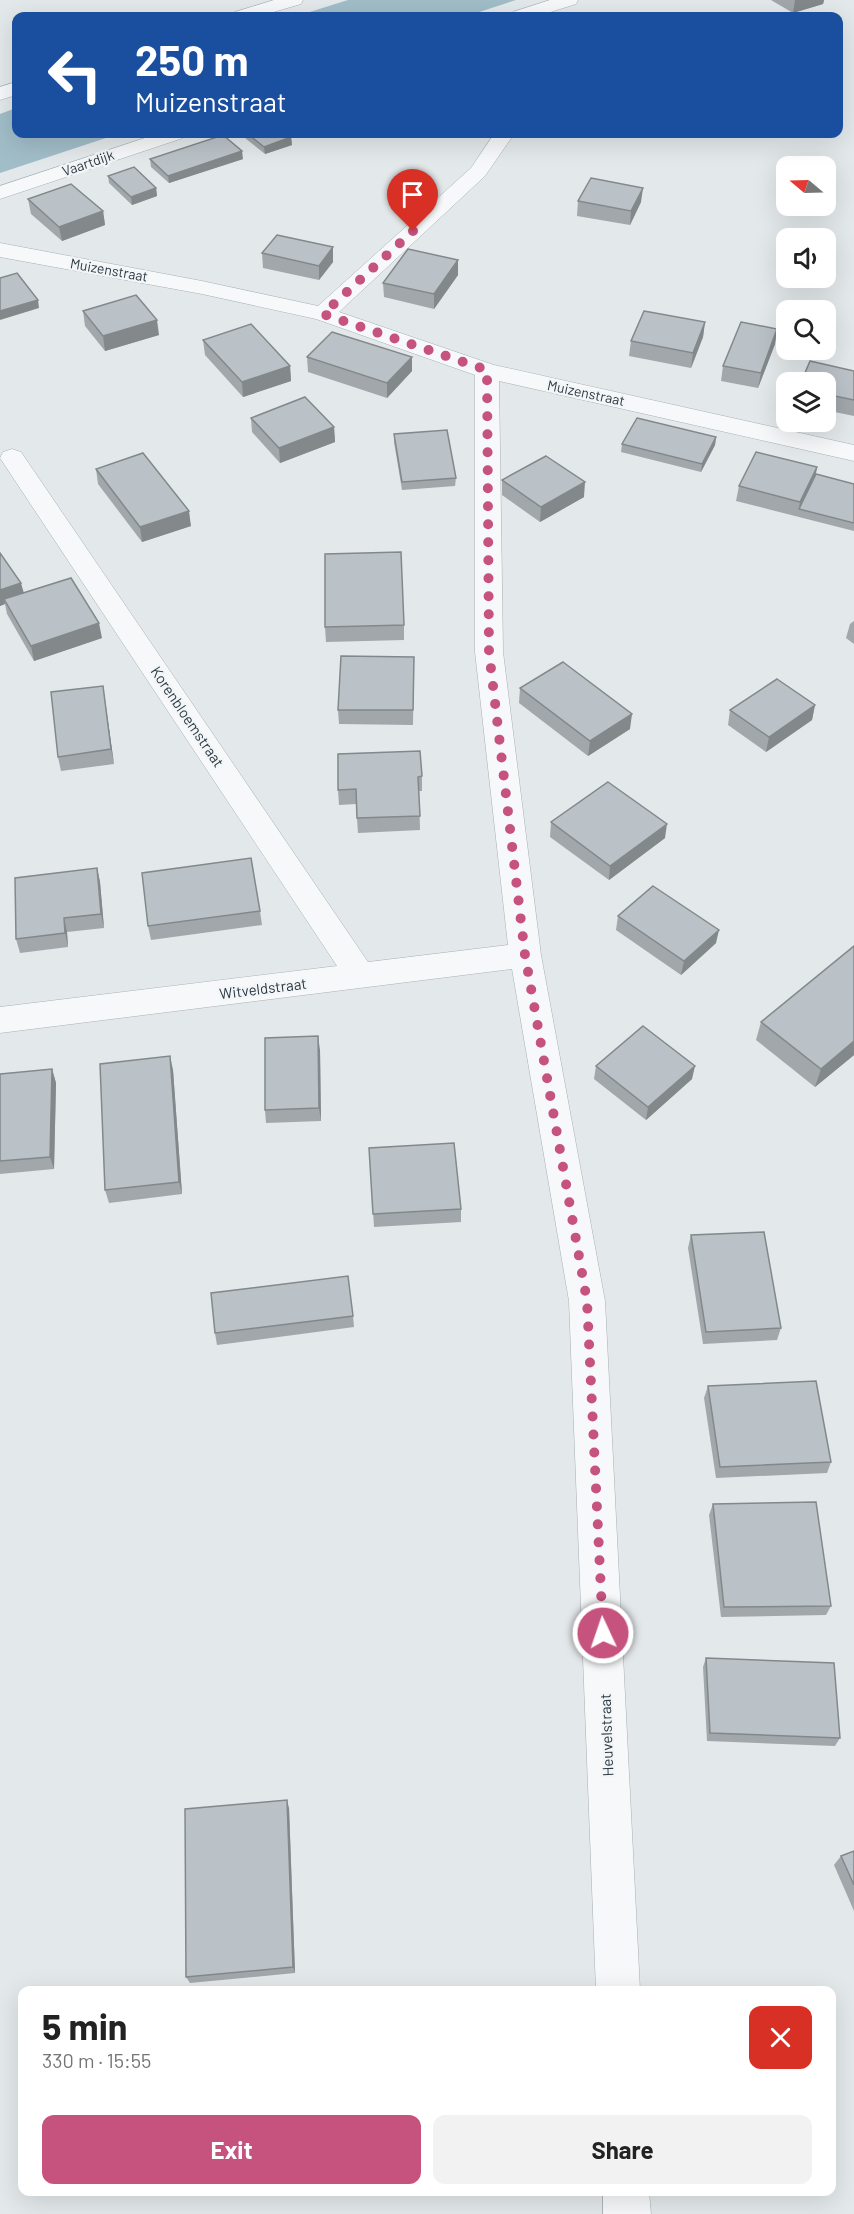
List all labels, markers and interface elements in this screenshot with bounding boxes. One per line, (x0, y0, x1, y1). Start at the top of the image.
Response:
text: 250 m (135, 34, 249, 84)
icon: left (36, 36, 114, 114)
text: Muizenstraat (135, 85, 287, 117)
street label: Vaartdijk (60, 146, 116, 179)
north arrow (776, 156, 836, 216)
map controls (776, 156, 836, 432)
pin (387, 169, 438, 231)
icon: arrive (396, 178, 429, 211)
button: sound (776, 228, 836, 288)
street label: Muizenstraat (69, 254, 149, 285)
button: search (776, 300, 836, 360)
button: layers (776, 372, 836, 432)
street label: Muizenstraat (546, 376, 626, 409)
street label: Korenbloemstraat (147, 663, 228, 770)
street label: Witveldstraat (218, 974, 308, 1002)
position arrow (571, 1601, 635, 1665)
street label: Heuvelstraat (596, 1693, 616, 1777)
text: 5 min (42, 2004, 128, 2047)
button: close (749, 2006, 812, 2069)
text: 330 m · 15:55 (42, 2048, 151, 2072)
button: Exit (42, 2115, 421, 2184)
button: Share (433, 2115, 812, 2184)

